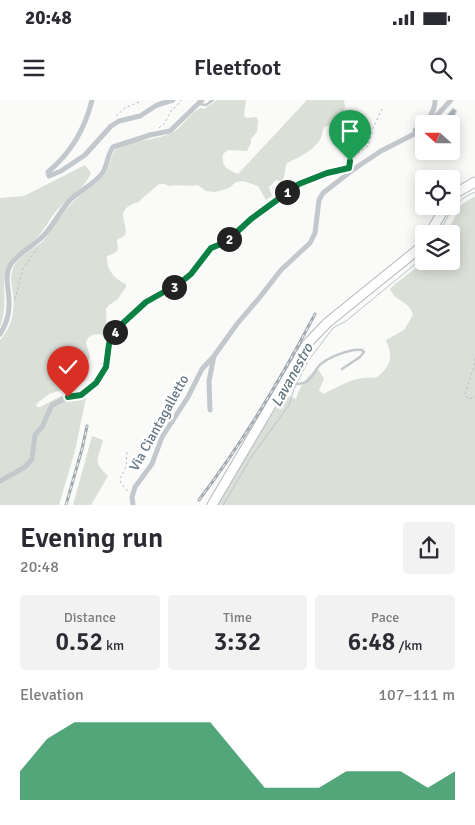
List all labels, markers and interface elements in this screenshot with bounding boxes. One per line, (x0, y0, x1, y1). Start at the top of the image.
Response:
text: 20:48 (25, 6, 72, 30)
icon: menu (20, 54, 48, 82)
text: Fleetfoot (194, 54, 281, 81)
icon: search (427, 54, 455, 82)
pin (329, 110, 371, 161)
north arrow (415, 115, 460, 160)
map controls (415, 115, 460, 270)
icon: arrive (336, 117, 364, 145)
button: locate (415, 170, 460, 215)
pin: 1 (274, 180, 300, 204)
text: 1 (284, 184, 291, 201)
button: layers (415, 225, 460, 270)
pin: 2 (216, 226, 242, 252)
text: 2 (226, 231, 233, 248)
pin: 3 (162, 274, 186, 300)
text: 3 (171, 279, 178, 296)
pin: 4 (102, 320, 128, 344)
text: 4 (112, 324, 119, 341)
water label: Lavanestro (267, 339, 317, 410)
pin (47, 346, 89, 397)
icon: check (54, 353, 82, 381)
street label: Via Ciantagalletto (126, 372, 192, 474)
text: Evening run (20, 521, 163, 555)
button: share (403, 522, 455, 574)
text: 20:48 (20, 557, 59, 577)
text: Distance (64, 609, 116, 626)
text: Time (223, 609, 252, 626)
text: Pace (371, 609, 399, 626)
text: 0.52 (56, 626, 103, 657)
text: 3:32 (214, 626, 261, 657)
text: 6:48 (348, 626, 395, 657)
text: km (103, 637, 124, 654)
text: /km (395, 637, 423, 654)
text: Elevation (20, 685, 84, 705)
text: 107–111 m (378, 685, 455, 705)

